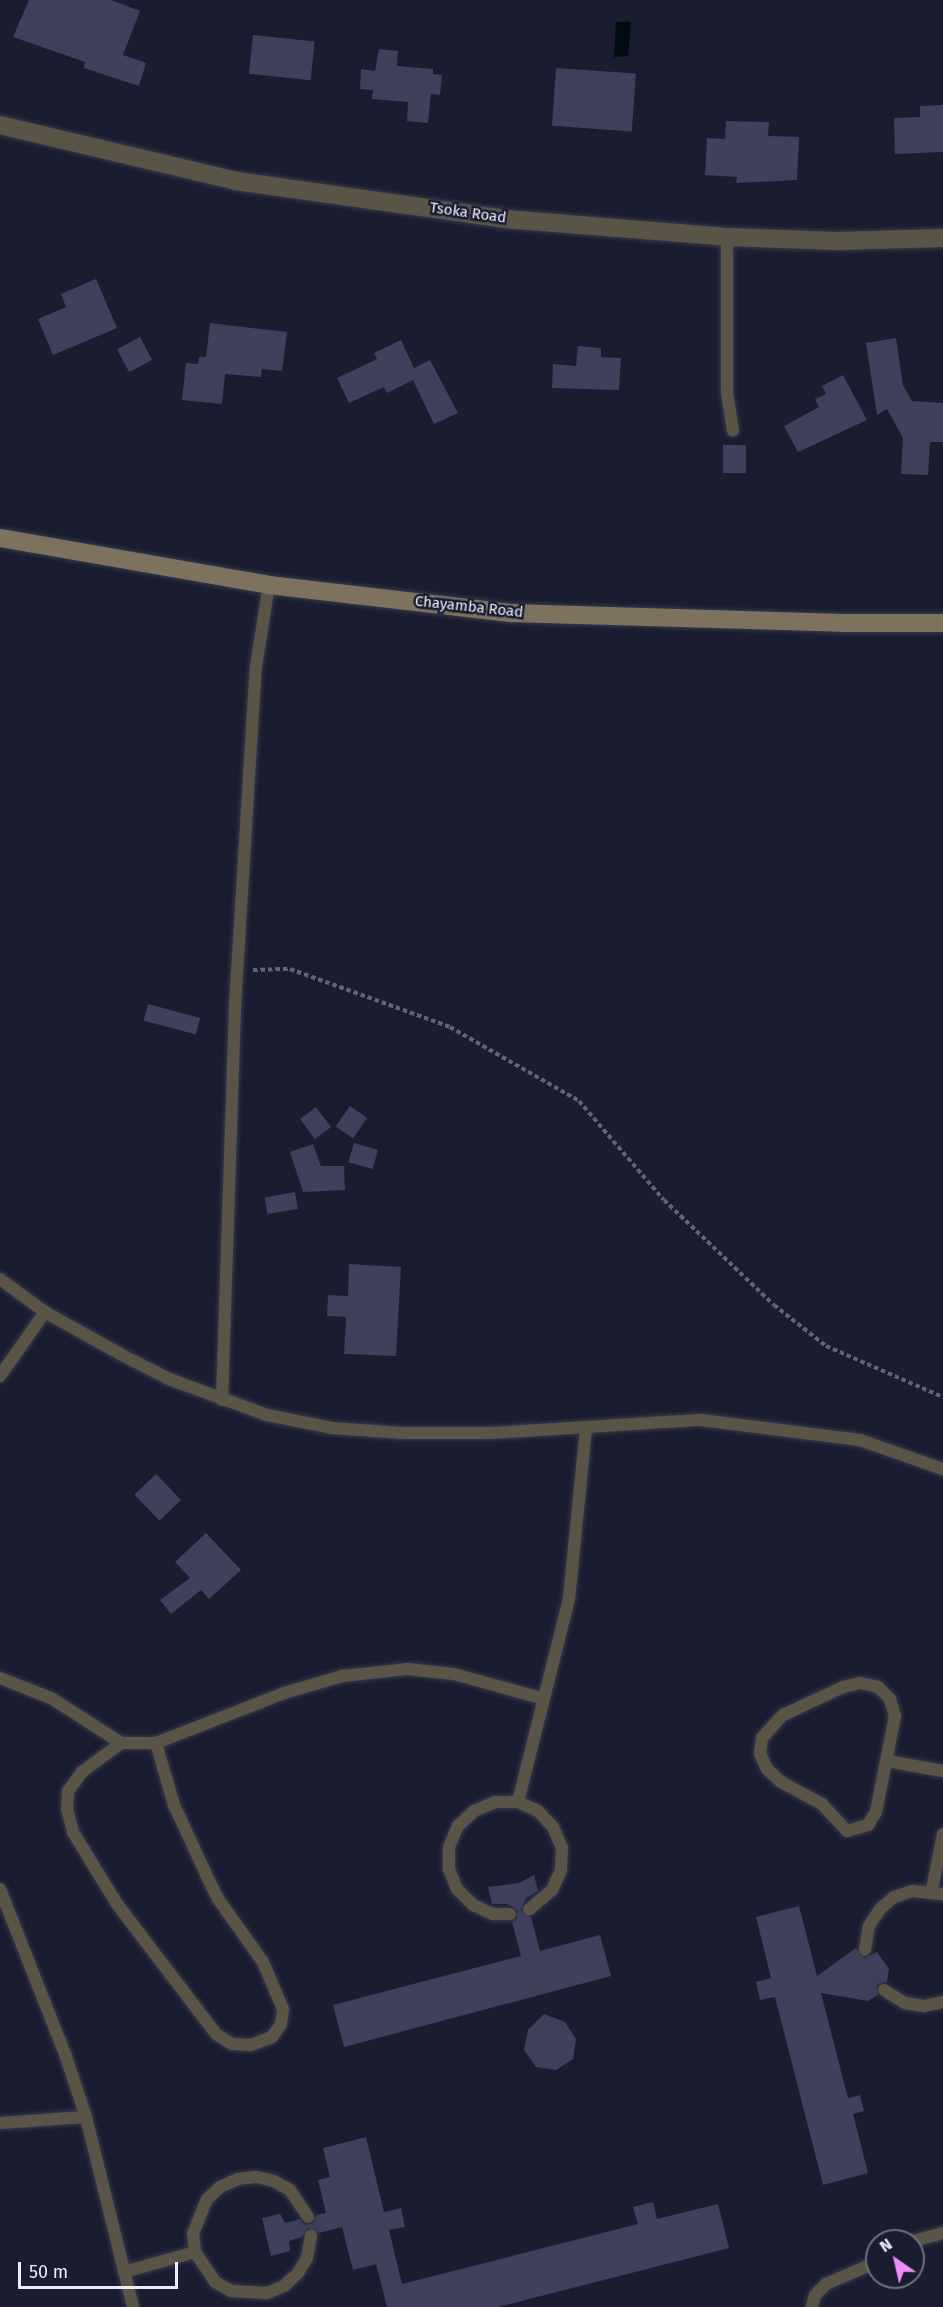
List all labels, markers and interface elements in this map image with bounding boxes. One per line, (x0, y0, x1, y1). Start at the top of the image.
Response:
street label: Tsoka Road (429, 199, 507, 227)
street label: Chayamba Road (414, 592, 524, 622)
north arrow (865, 2229, 925, 2289)
text: N (876, 2234, 895, 2256)
scale bar (21, 2250, 182, 2288)
text: 50 m (29, 2261, 68, 2283)

